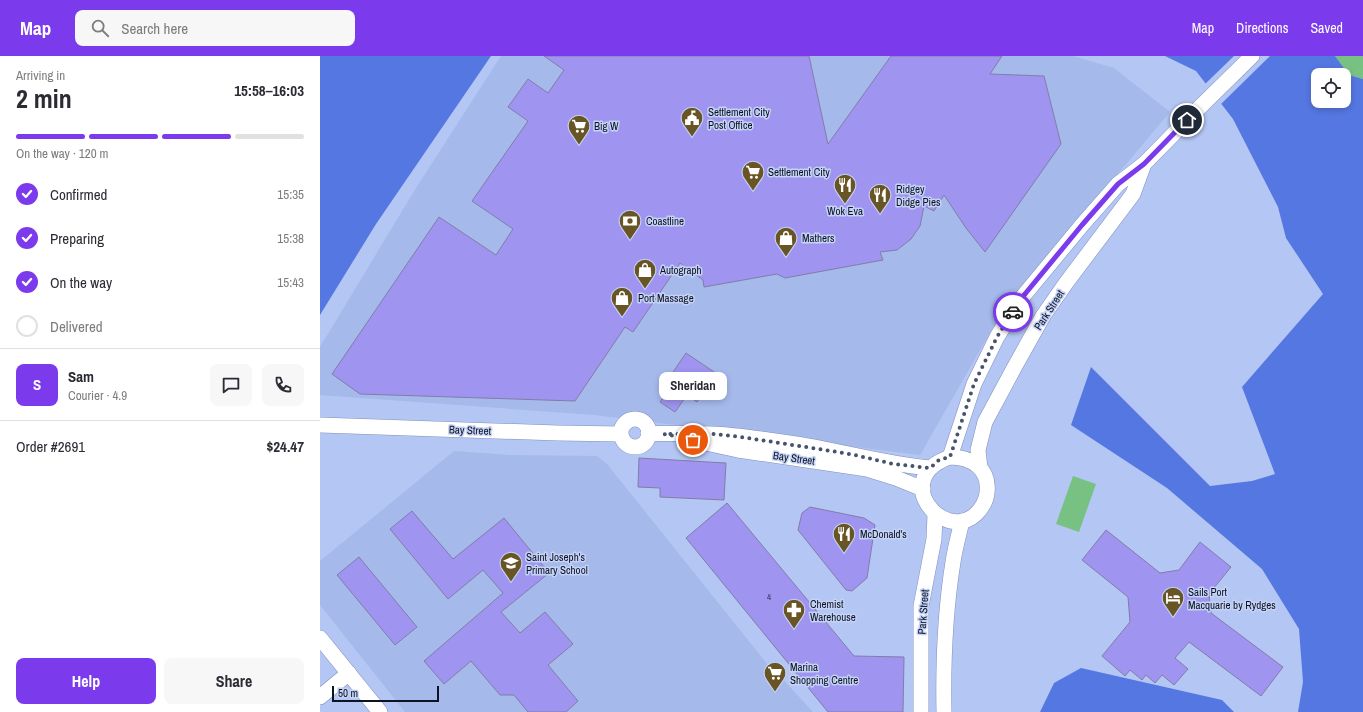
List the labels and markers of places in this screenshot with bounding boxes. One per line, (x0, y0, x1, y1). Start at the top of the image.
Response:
pin (1170, 103, 1204, 137)
public building icon: Settlement City Post Office (679, 105, 705, 138)
place label: Settlement City Post Office (708, 105, 770, 132)
supermarket icon: Big W (566, 113, 592, 146)
place label: Big W (594, 119, 619, 133)
supermarket icon: Settlement City (740, 159, 766, 192)
place label: Settlement City (768, 165, 830, 179)
restaurant icon: Wok Eva (832, 172, 858, 205)
restaurant icon: Ridgey Didge Pies (867, 182, 893, 215)
place label: Ridgey Didge Pies (896, 182, 941, 209)
place label: Wok Eva (827, 204, 863, 218)
bank icon: Coastline (617, 208, 643, 241)
place label: Coastline (646, 214, 684, 228)
shop icon: Mathers (773, 225, 799, 258)
place label: Mathers (802, 231, 835, 245)
shop icon: Autograph (632, 257, 658, 290)
place label: Autograph (659, 263, 702, 277)
shop icon: Port Massage (609, 285, 635, 318)
place label: Port Massage (638, 291, 694, 305)
callout: Sheridan (659, 372, 727, 400)
pin (676, 423, 710, 457)
restaurant icon: McDonald's (831, 521, 857, 554)
place label: McDonald's (860, 527, 907, 541)
school or university icon: Saint Joseph's Primary School (498, 550, 524, 583)
place label: Saint Joseph's Primary School (526, 550, 588, 577)
hotel icon: Sails Port Macquarie by Rydges (1160, 585, 1186, 618)
place label: Sails Port Macquarie by Rydges (1188, 585, 1276, 612)
pharmacy icon: Chemist Warehouse (781, 597, 807, 630)
place label: Chemist Warehouse (810, 597, 856, 624)
supermarket icon: Marina Shopping Centre (762, 660, 788, 693)
place label: Marina Shopping Centre (790, 660, 858, 687)

